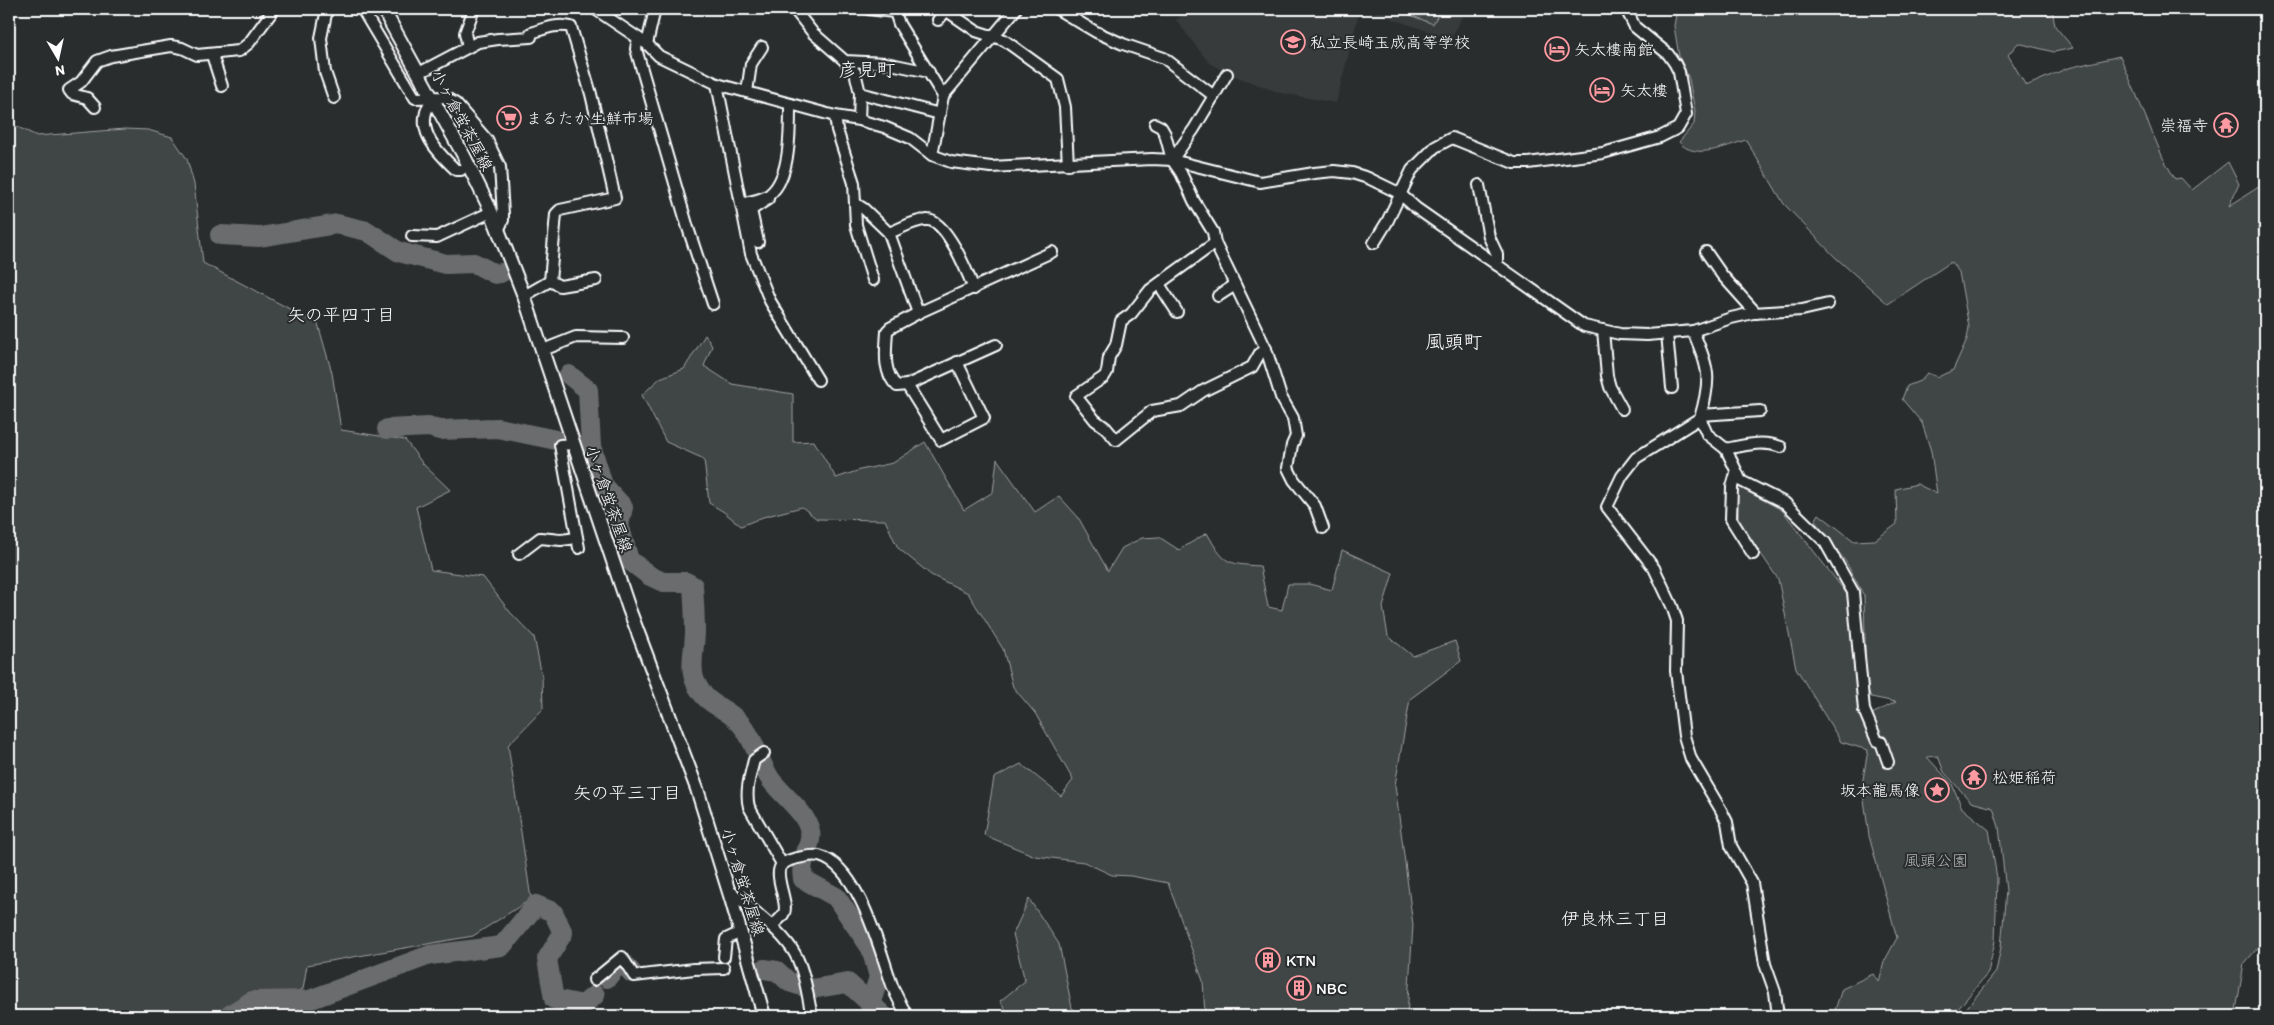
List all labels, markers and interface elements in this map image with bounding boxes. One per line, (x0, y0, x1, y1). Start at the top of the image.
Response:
school or university icon: 私立長崎玉成高等学校 (1280, 29, 1306, 55)
north arrow (32, 32, 82, 82)
place label: 私立長崎玉成高等学校 (1310, 33, 1470, 52)
hotel icon: 矢太樓南館 (1544, 36, 1570, 62)
place label: 矢太樓南館 (1574, 40, 1654, 59)
district label: 彦見町 (838, 58, 896, 81)
text: N (54, 61, 66, 79)
street label: 小ヶ倉蛍茶屋線 (427, 66, 497, 174)
hotel icon: 矢太樓 (1589, 77, 1615, 103)
place label: 矢太樓 (1620, 81, 1668, 100)
supermarket icon: まるたか生鮮市場 (496, 105, 522, 131)
place label: まるたか生鮮市場 (526, 109, 654, 128)
temple icon: 崇福寺 (2213, 112, 2239, 138)
place label: 崇福寺 (2160, 116, 2208, 135)
district label: 矢の平四丁目 (287, 304, 395, 326)
district label: 風頭町 (1425, 330, 1483, 353)
street label: 小ヶ倉蛍茶屋線 (582, 443, 636, 555)
temple icon: 松姫稲荷 (1961, 764, 1987, 790)
place label: 松姫稲荷 (1992, 768, 2056, 787)
place icon: 坂本龍馬像 (1924, 777, 1950, 803)
place label: 坂本龍馬像 (1840, 781, 1920, 800)
district label: 矢の平三丁目 (573, 782, 681, 804)
street label: 小ヶ倉蛍茶屋線 (718, 826, 768, 938)
park label: 風頭公園 (1904, 851, 1968, 870)
district label: 伊良林三丁目 (1561, 908, 1669, 930)
building icon: KTN (1255, 947, 1281, 973)
place label: KTN (1286, 951, 1316, 970)
building icon: NBC (1286, 975, 1312, 1001)
place label: NBC (1316, 979, 1347, 998)

